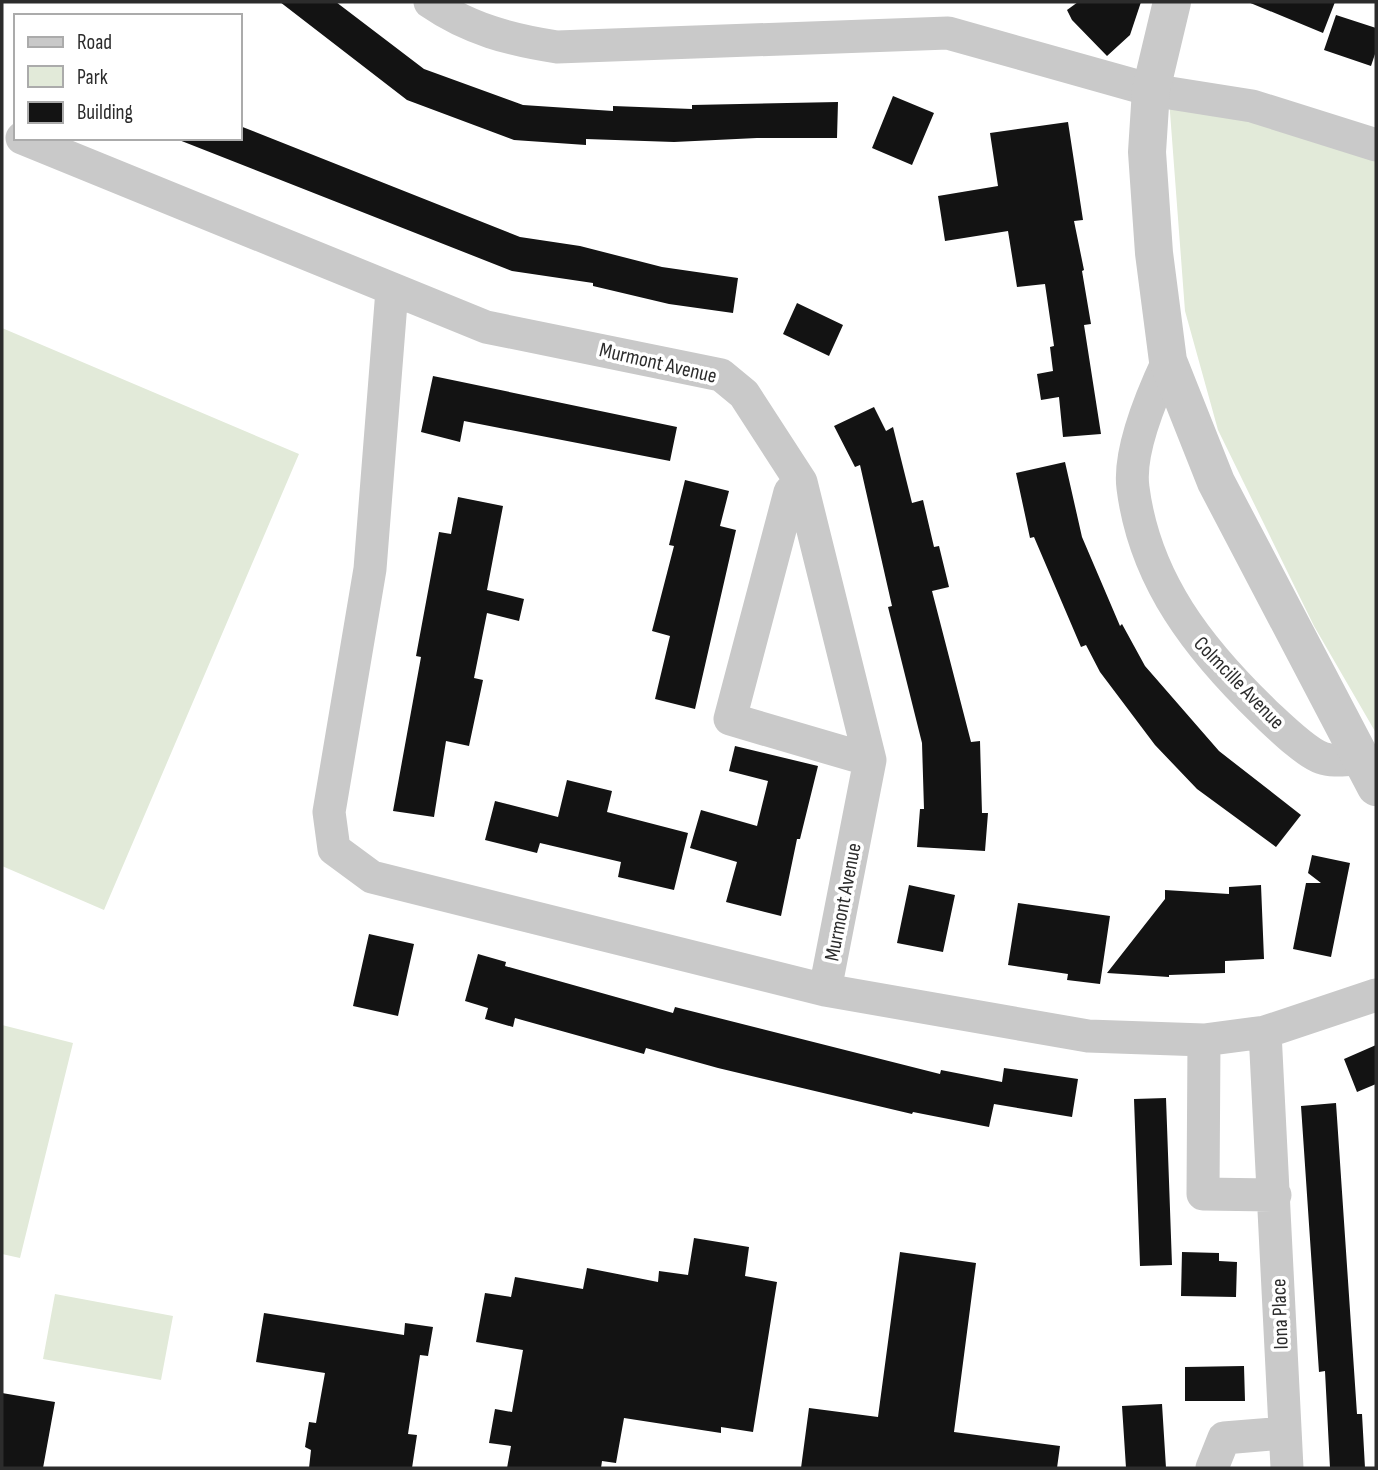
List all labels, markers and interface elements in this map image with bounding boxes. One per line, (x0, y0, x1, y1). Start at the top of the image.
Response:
legend (14, 14, 242, 140)
text: Road (77, 30, 112, 55)
text: Park (77, 65, 108, 90)
text: Building (77, 100, 133, 125)
street label: Murmont Avenue (597, 337, 719, 389)
street label: Colmcille Avenue (1189, 631, 1289, 735)
street label: Murmont Avenue (819, 841, 867, 963)
street label: Iona Place (1266, 1278, 1294, 1350)

